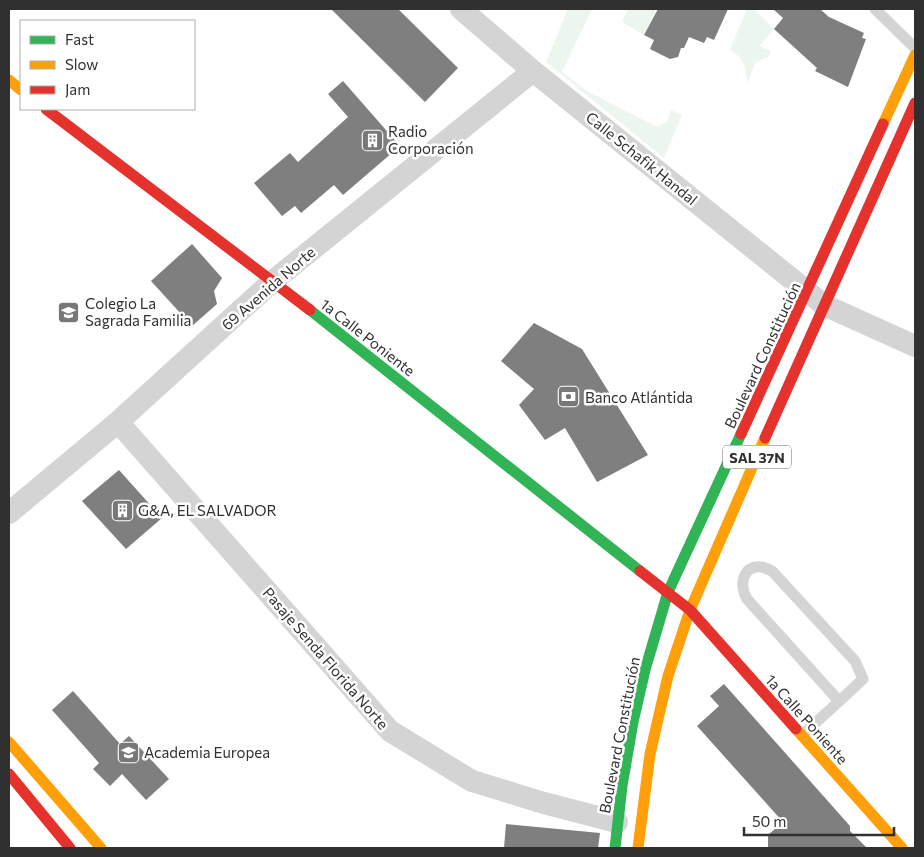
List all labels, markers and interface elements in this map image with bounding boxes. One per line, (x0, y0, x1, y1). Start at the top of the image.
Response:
legend (20, 20, 195, 110)
text: Fast (65, 30, 94, 48)
text: Slow (65, 55, 98, 73)
text: Jam (65, 80, 90, 98)
street label: Calle Schafik Handal (583, 108, 701, 208)
place label: Radio Corporación (388, 122, 474, 157)
building icon: Radio Corporación (360, 128, 384, 152)
street label: 69 Avenida Norte (218, 242, 319, 334)
street label: Boulevard Constitución (720, 279, 804, 431)
place label: Colegio La Sagrada Familia (85, 294, 191, 329)
street label: 1a Calle Poniente (317, 295, 419, 379)
school or university icon: Colegio La Sagrada Familia (57, 300, 81, 324)
bank icon: Banco Atlántida (557, 385, 581, 409)
place label: Banco Atlántida (585, 388, 693, 406)
road number: SAL 37N (723, 446, 791, 468)
building icon: G&A, EL SALVADOR (110, 498, 134, 522)
place label: G&A, EL SALVADOR (138, 501, 276, 519)
street label: Pasaje Senda Florida Norte (259, 583, 393, 733)
street label: Boulevard Constitución (595, 655, 643, 815)
street label: 1a Calle Poniente (762, 670, 852, 768)
school or university icon: Academia Europea (116, 740, 140, 764)
place label: Academia Europea (144, 743, 270, 761)
scale bar (744, 804, 894, 836)
text: 50 m (752, 812, 786, 830)

